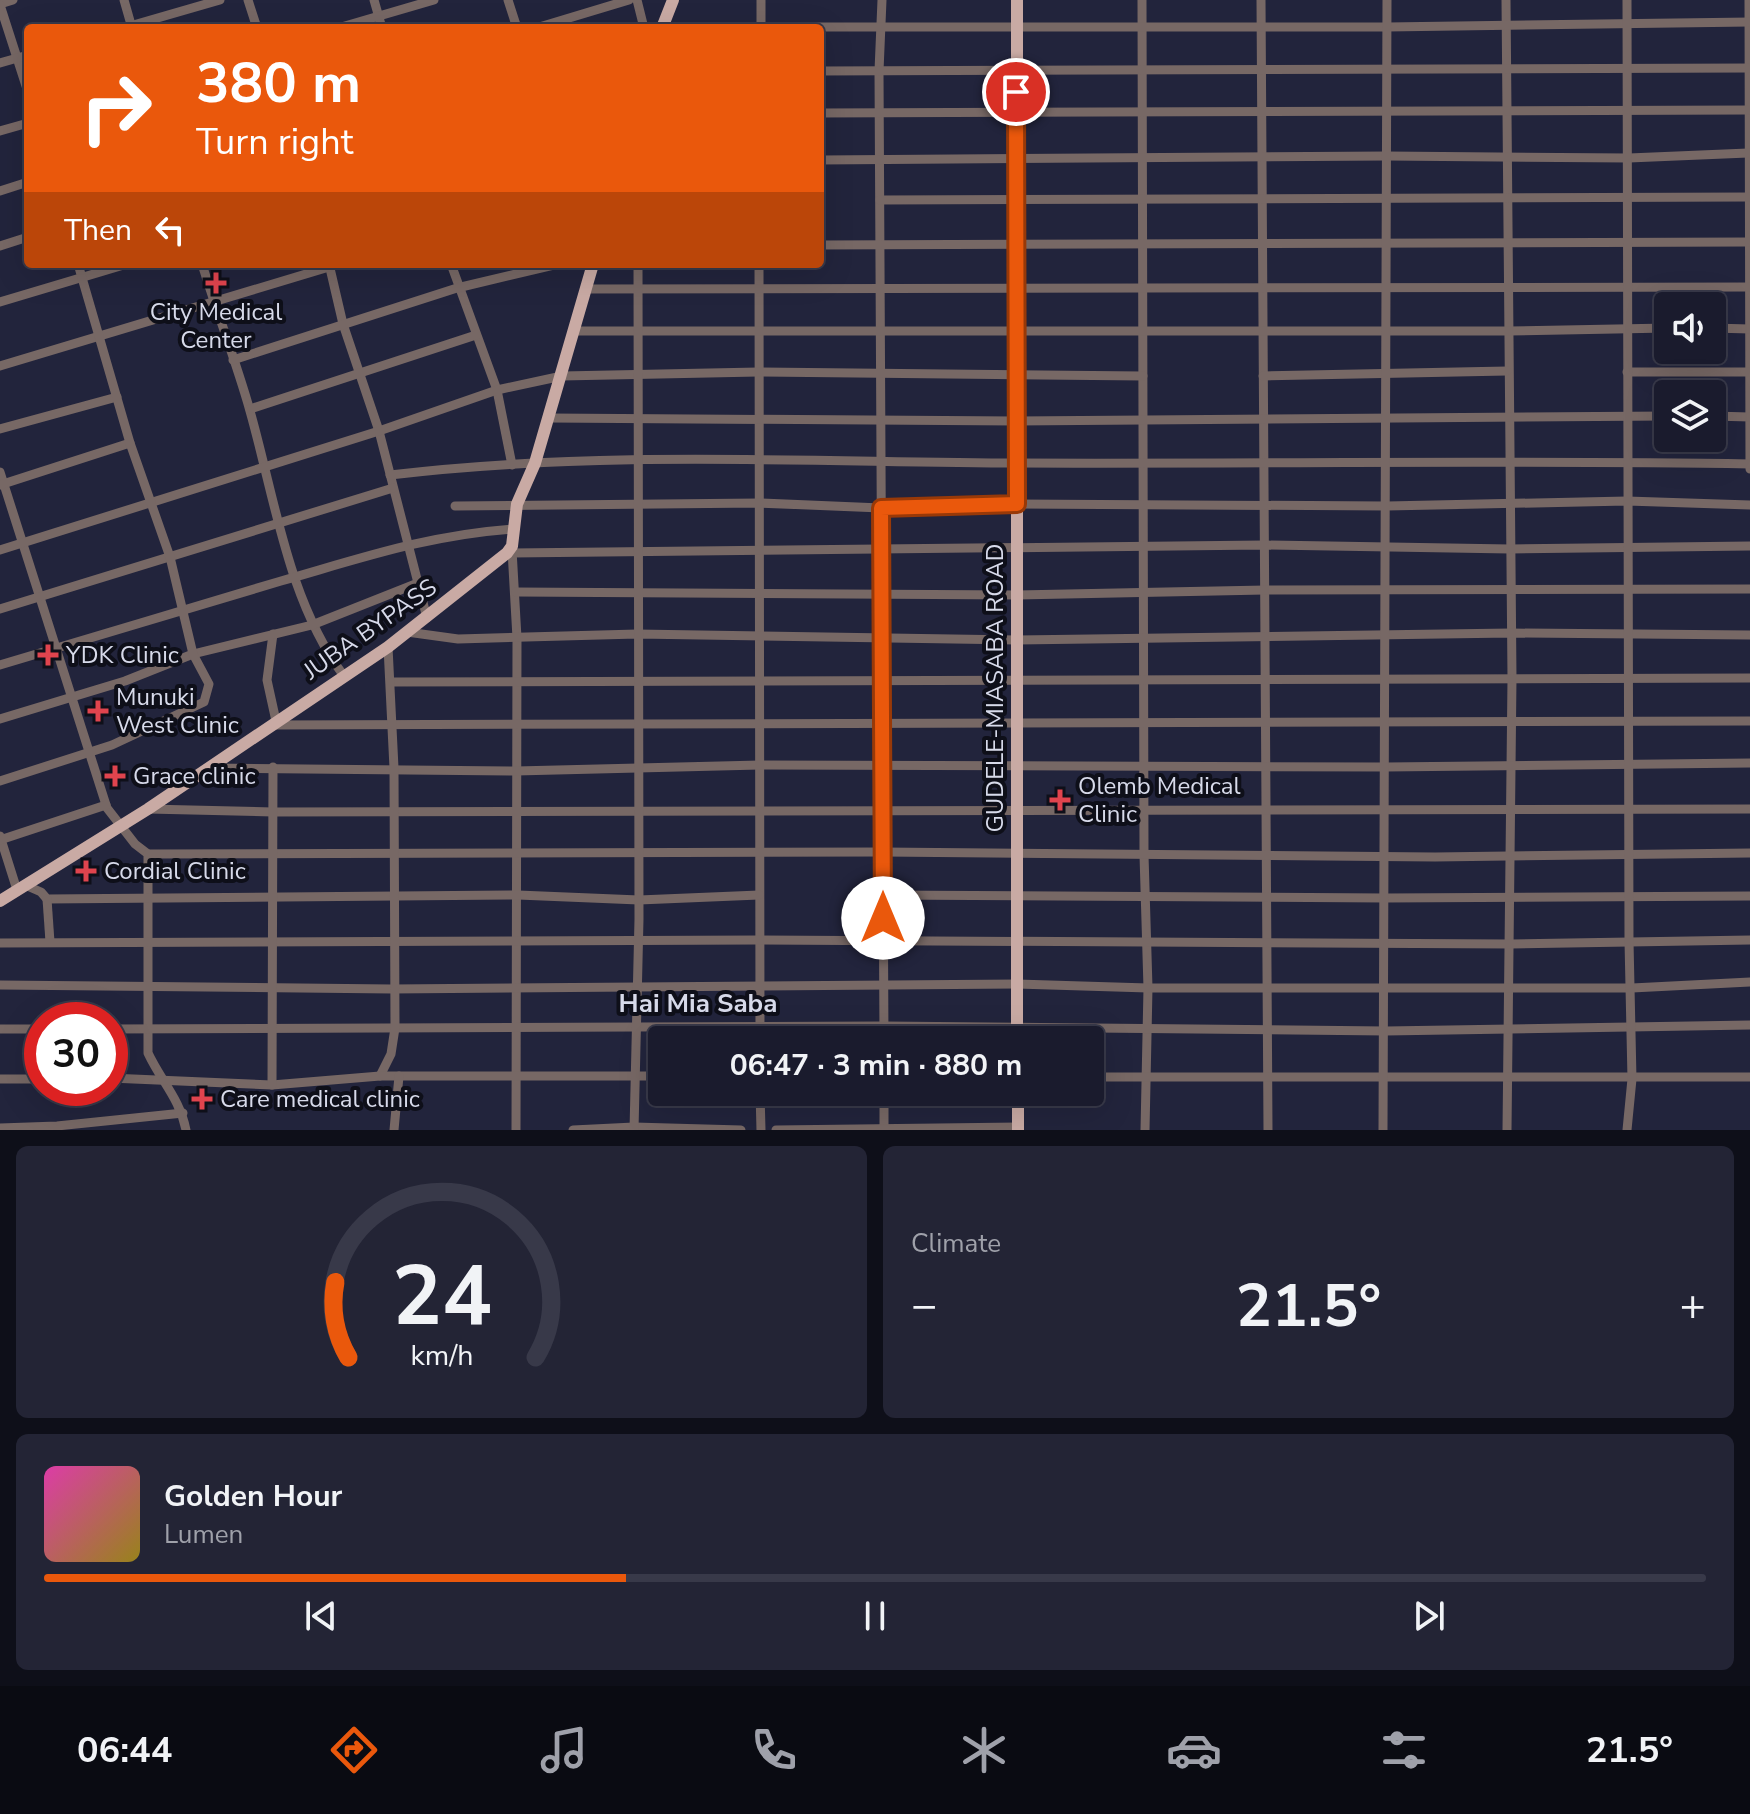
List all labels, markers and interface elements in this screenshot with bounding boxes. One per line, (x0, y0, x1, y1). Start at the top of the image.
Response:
text: 380 m (196, 45, 361, 122)
icon: right (64, 56, 168, 160)
pin (982, 58, 1050, 126)
icon: arrive (994, 70, 1038, 114)
text: Turn right (196, 118, 353, 167)
icon: left (148, 208, 192, 252)
text: Then (64, 210, 132, 251)
marker: City Medical Center (205, 272, 227, 294)
map controls (1654, 292, 1726, 452)
button: sound (1654, 292, 1726, 364)
place label: City Medical Center (150, 296, 282, 356)
button: layers (1654, 380, 1726, 452)
street label: GUDELE-MIASABA ROAD (979, 543, 1011, 833)
street label: JUBA BYPASS (296, 571, 443, 687)
place label: YDK Clinic (65, 639, 179, 671)
marker: YDK Clinic (37, 644, 59, 666)
place label: Munuki West Clinic (116, 681, 239, 741)
marker: Munuki West Clinic (87, 700, 109, 722)
place label: Grace clinic (133, 760, 256, 792)
marker: Grace clinic (104, 765, 126, 787)
place label: Olemb Medical Clinic (1078, 770, 1241, 830)
marker: Olemb Medical Clinic (1049, 789, 1071, 811)
place label: Cordial Clinic (104, 855, 246, 887)
marker: Cordial Clinic (75, 860, 97, 882)
position arrow (841, 876, 925, 960)
district label: Hai Mia Saba (619, 986, 777, 1021)
speed limit sign: 30 (24, 1002, 128, 1106)
text: 06:47 · 3 min · 880 m (730, 1045, 1022, 1086)
place label: Care medical clinic (220, 1083, 420, 1115)
marker: Care medical clinic (191, 1088, 213, 1110)
text: Climate (911, 1226, 1001, 1261)
text: 24 (392, 1240, 491, 1353)
text: 21.5° (1236, 1265, 1381, 1347)
text: − (911, 1276, 937, 1336)
text: + (1680, 1276, 1706, 1336)
text: km/h (410, 1336, 473, 1375)
text: Golden Hour (164, 1476, 342, 1517)
text: Lumen (164, 1517, 243, 1552)
icon: previous (299, 1594, 343, 1638)
icon: pause (853, 1594, 897, 1638)
icon: next (1407, 1594, 1451, 1638)
icon: directions (326, 1722, 382, 1778)
icon: music (536, 1722, 592, 1778)
icon: phone (746, 1722, 802, 1778)
icon: climate (956, 1722, 1012, 1778)
icon: car (1166, 1722, 1222, 1778)
icon: filters (1376, 1722, 1432, 1778)
text: 06:44 (77, 1726, 172, 1775)
text: 21.5° (1586, 1726, 1673, 1775)

